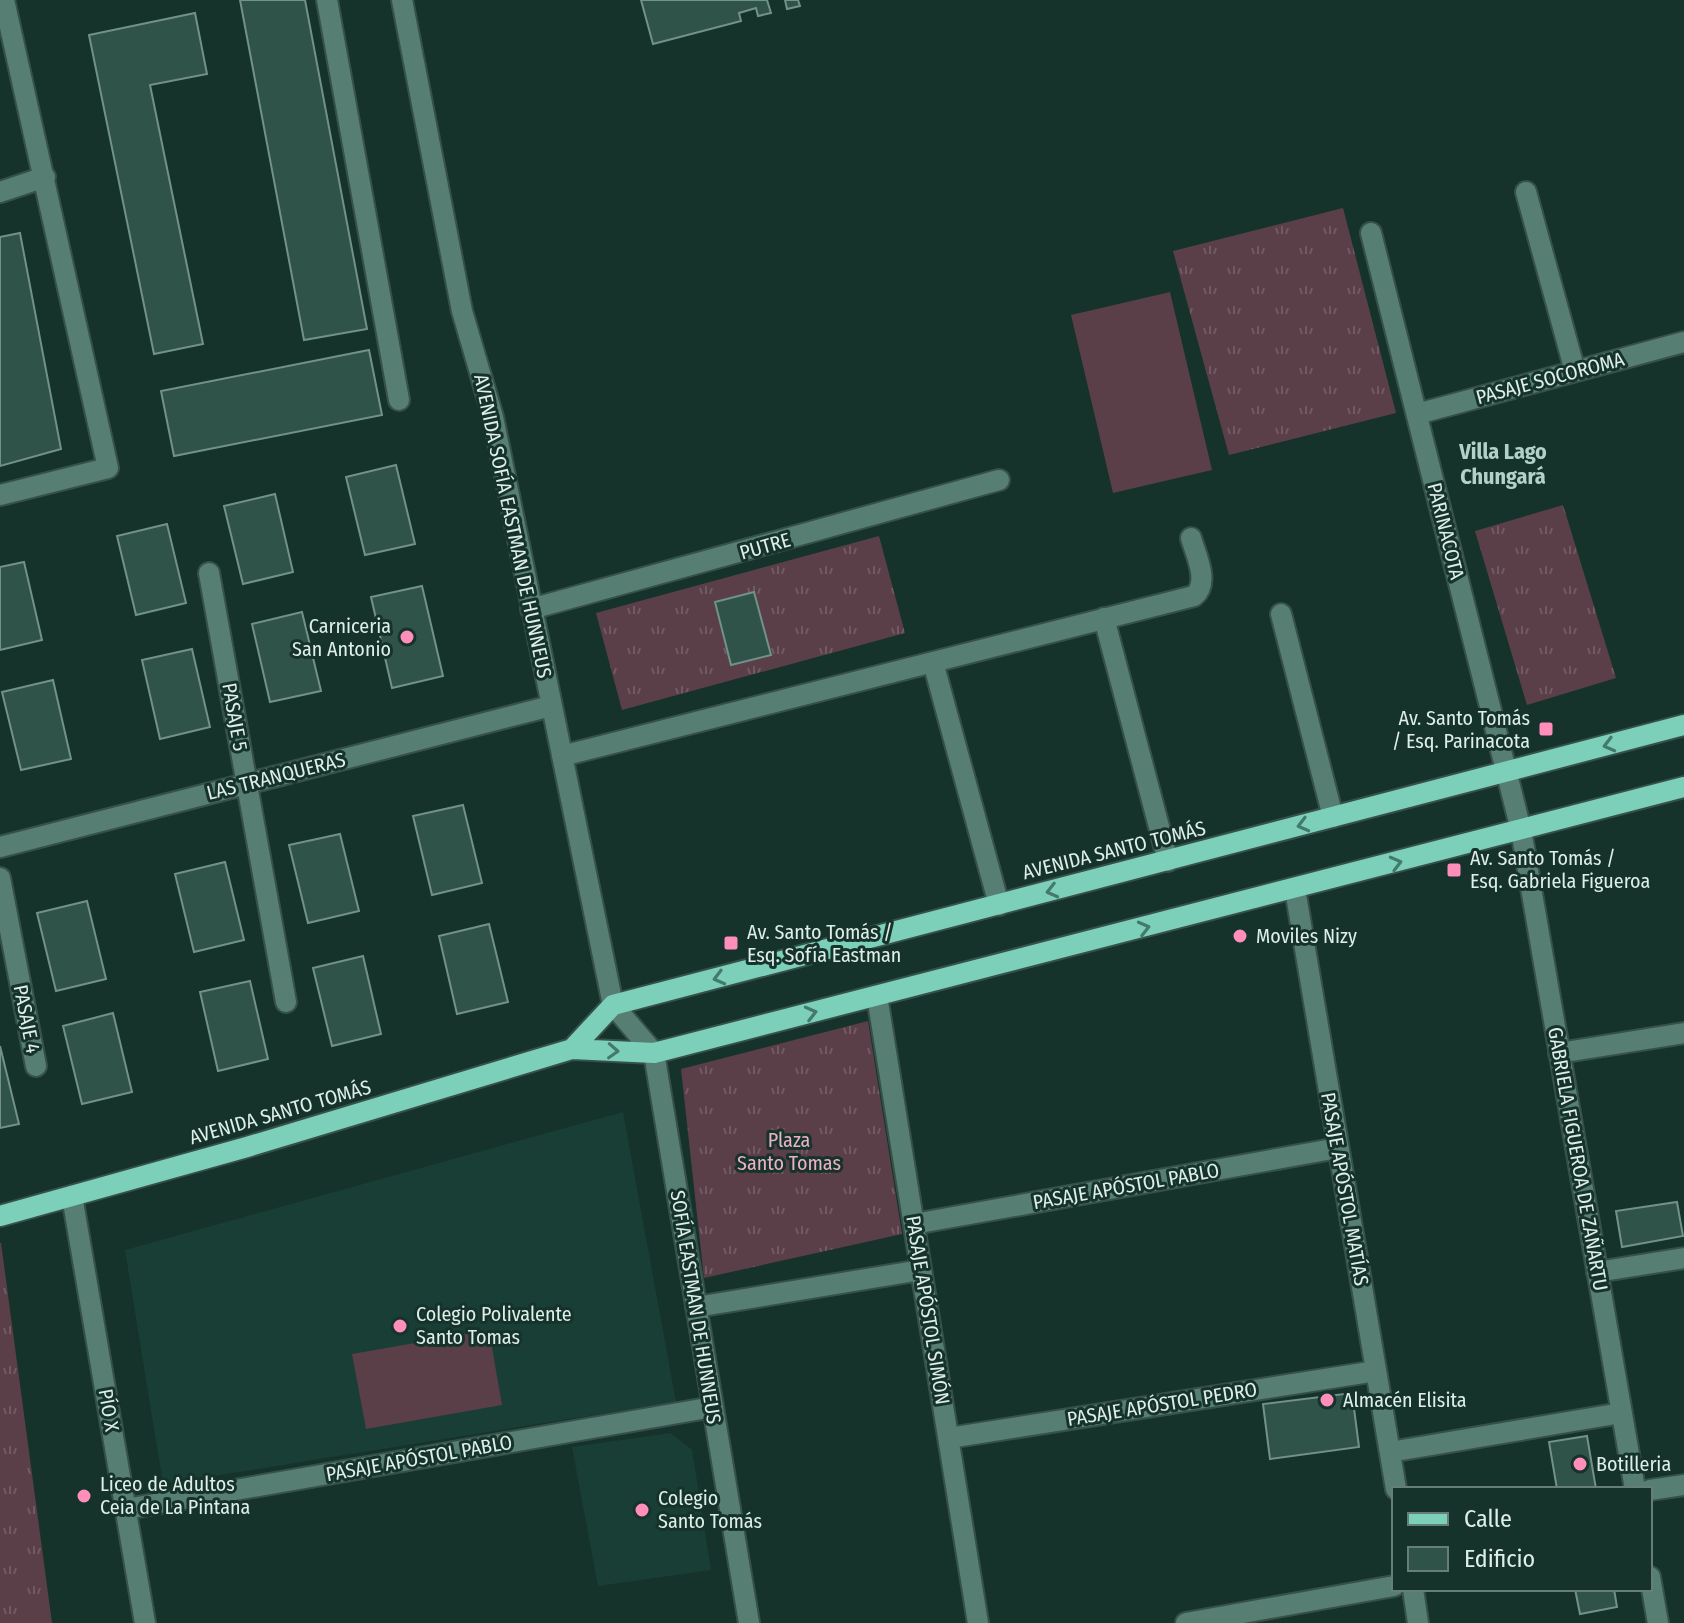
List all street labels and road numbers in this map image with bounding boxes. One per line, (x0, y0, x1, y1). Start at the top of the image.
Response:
street label: PASAJE SOCOROMA (1473, 347, 1627, 409)
street label: AVENIDA SOFÍA EASTMAN DE HUNNEUS (469, 372, 557, 680)
street label: PARINACOTA (1422, 480, 1470, 582)
street label: PUTRE (737, 527, 793, 565)
street label: PASAJE 5 (217, 681, 253, 753)
street label: LAS TRANQUERAS (204, 747, 348, 805)
street label: AVENIDA SANTO TOMÁS (1020, 816, 1208, 884)
street label: PASAJE 4 (9, 983, 45, 1056)
street label: GABRIELA FIGUEROA DE ZAÑARTU (1543, 1025, 1613, 1293)
street label: AVENIDA SANTO TOMÁS (186, 1075, 374, 1149)
street label: PASAJE APÓSTOL MATÍAS (1316, 1090, 1374, 1288)
street label: PASAJE APÓSTOL PABLO (1031, 1158, 1221, 1214)
street label: SOFÍA EASTMAN DE HUNNEUS (666, 1188, 726, 1426)
street label: PASAJE APÓSTOL SIMÓN (901, 1214, 955, 1406)
street label: PASAJE APÓSTOL PEDRO (1065, 1377, 1259, 1431)
street label: PÍO X (93, 1387, 125, 1433)
street label: PASAJE APÓSTOL PABLO (324, 1430, 514, 1486)

